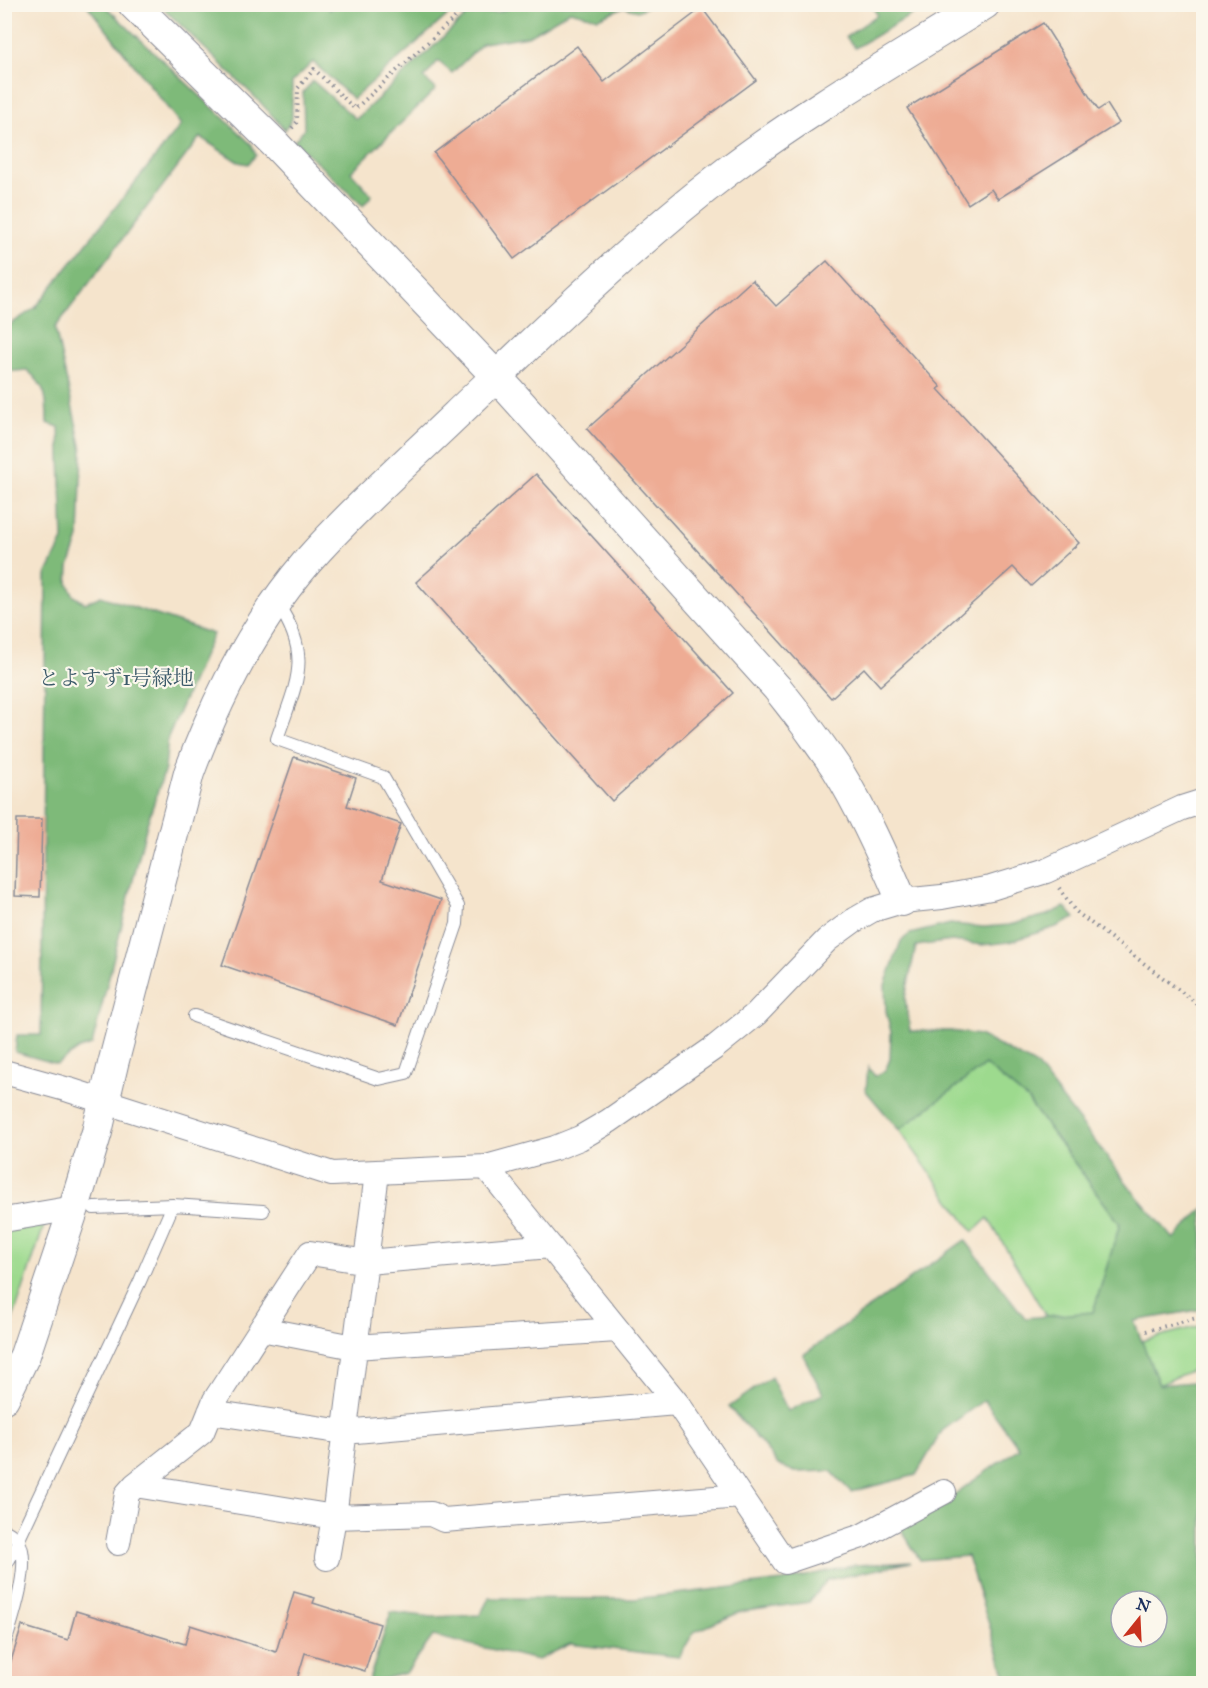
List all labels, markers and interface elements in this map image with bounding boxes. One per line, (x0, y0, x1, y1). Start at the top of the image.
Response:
park label: とよすず1号緑地 (38, 665, 194, 691)
north arrow (1109, 1589, 1169, 1649)
text: N (1134, 1594, 1153, 1616)

